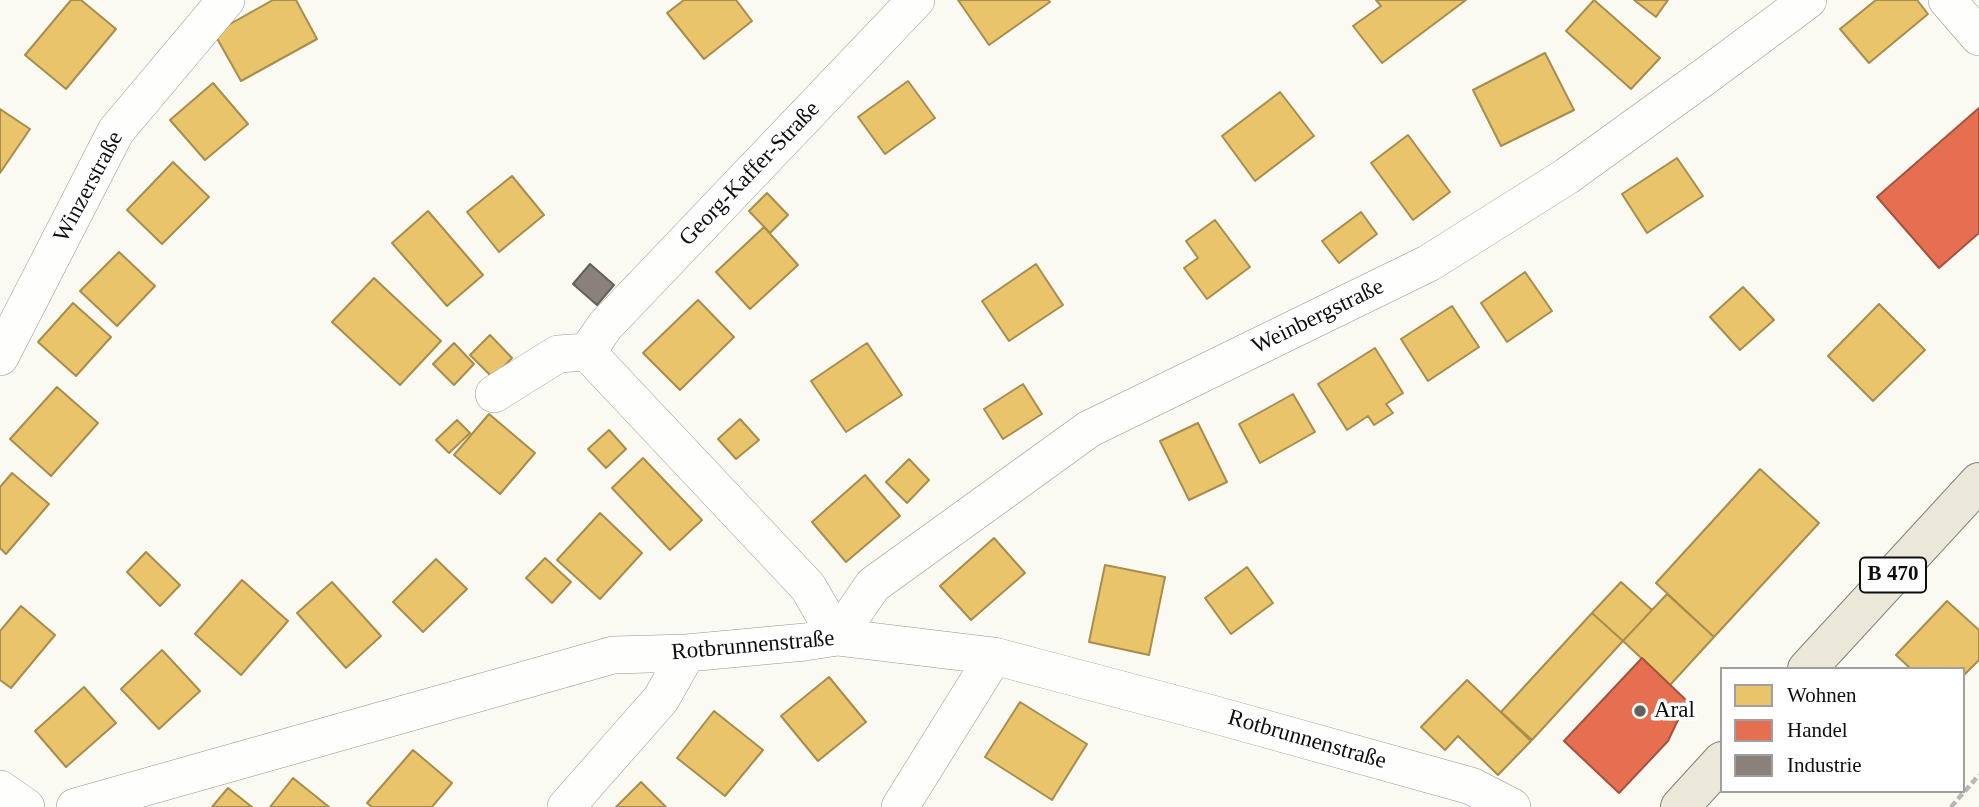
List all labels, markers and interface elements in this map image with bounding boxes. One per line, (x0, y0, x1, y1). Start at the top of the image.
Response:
street label: Georg-Kaffer-Straße (674, 96, 826, 252)
street label: Winzerstraße (48, 127, 130, 247)
street label: Weinbergstraße (1248, 273, 1388, 361)
road number: B 470 (1860, 558, 1926, 592)
street label: Rotbrunnenstraße (670, 625, 836, 667)
legend (1720, 667, 1965, 793)
text: Wohnen (1787, 683, 1856, 707)
place label: Aral (1654, 697, 1695, 725)
marker: Aral (1632, 703, 1648, 719)
street label: Rotbrunnenstraße (1225, 704, 1389, 776)
text: Handel (1787, 718, 1848, 742)
text: Industrie (1787, 753, 1862, 777)

